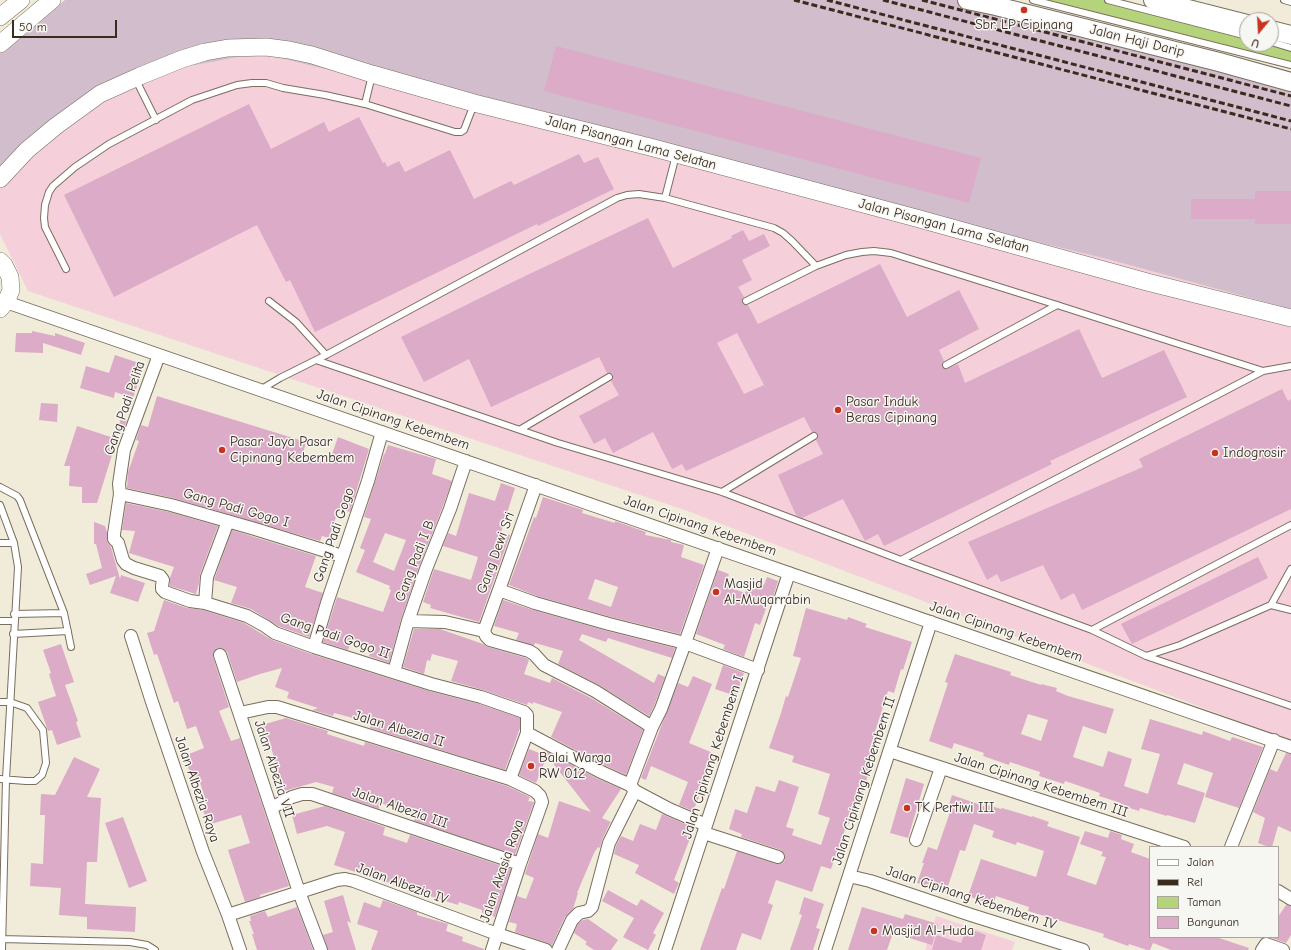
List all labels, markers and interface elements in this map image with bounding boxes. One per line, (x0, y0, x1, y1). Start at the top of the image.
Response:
marker: Sbr. LP Cipinang (1019, 5, 1029, 15)
scale bar (14, 12, 119, 38)
north arrow (1239, 12, 1279, 52)
place label: Sbr. LP Cipinang (975, 17, 1073, 33)
text: 50 m (19, 20, 47, 34)
street label: Jalan Haji Darip (1088, 21, 1186, 61)
text: U (1250, 36, 1261, 50)
street label: Jalan Pisangan Lama Selatan (544, 112, 718, 174)
street label: Jalan Pisangan Lama Selatan (857, 195, 1031, 257)
street label: Gang Padi Pelita (101, 359, 149, 457)
street label: Jalan Cipinang Kebembem (314, 386, 472, 454)
place label: Pasar Induk Beras Cipinang (846, 394, 937, 426)
marker: Pasar Induk Beras Cipinang (833, 405, 843, 415)
place label: Pasar Jaya Pasar Cipinang Kebembem (230, 434, 354, 466)
marker: Pasar Jaya Pasar Cipinang Kebembem (217, 445, 227, 455)
place label: Indogrosir (1223, 445, 1286, 461)
marker: Indogrosir (1210, 448, 1220, 458)
street label: Gang Padi Gogo I (181, 485, 291, 531)
street label: Gang Padi Gogo (310, 485, 358, 585)
street label: Jalan Cipinang Kebembem (621, 492, 779, 560)
street label: Gang Dewi Sri (473, 510, 519, 596)
street label: Gang Padi I B (392, 518, 438, 604)
place label: Masjid Al-Muqarrabin (724, 576, 811, 608)
marker: Masjid Al-Muqarrabin (711, 587, 721, 597)
street label: Jalan Cipinang Kebembem (927, 598, 1085, 666)
street label: Gang Padi Gogo II (278, 609, 392, 663)
street label: Jalan Cipinang Kebembem I (679, 673, 747, 841)
street label: Jalan Cipinang Kebembem II (829, 695, 899, 867)
street label: Jalan Albezia II (352, 707, 446, 751)
street label: Jalan Albezia VII (250, 718, 298, 820)
street label: Jalan Albezia Raya (171, 733, 223, 845)
street label: Jalan Cipinang Kebembem III (952, 749, 1130, 821)
place label: Balai Warga RW 012 (539, 750, 611, 782)
marker: Balai Warga RW 012 (526, 761, 536, 771)
street label: Jalan Albezia III (350, 784, 450, 832)
place label: TK Pertiwi III (915, 800, 995, 816)
marker: TK Pertiwi III (902, 803, 912, 813)
street label: Jalan Akasia Raya (477, 817, 527, 925)
legend (1149, 846, 1279, 938)
text: Jalan (1187, 855, 1214, 869)
street label: Jalan Albezia IV (354, 860, 450, 908)
street label: Jalan Cipinang Kebembem IV (884, 862, 1058, 934)
text: Rel (1187, 875, 1203, 889)
text: Taman (1187, 895, 1221, 909)
text: Bangunan (1187, 915, 1239, 929)
place label: Masjid Al-Huda (882, 923, 974, 939)
marker: Masjid Al-Huda (869, 926, 879, 936)

